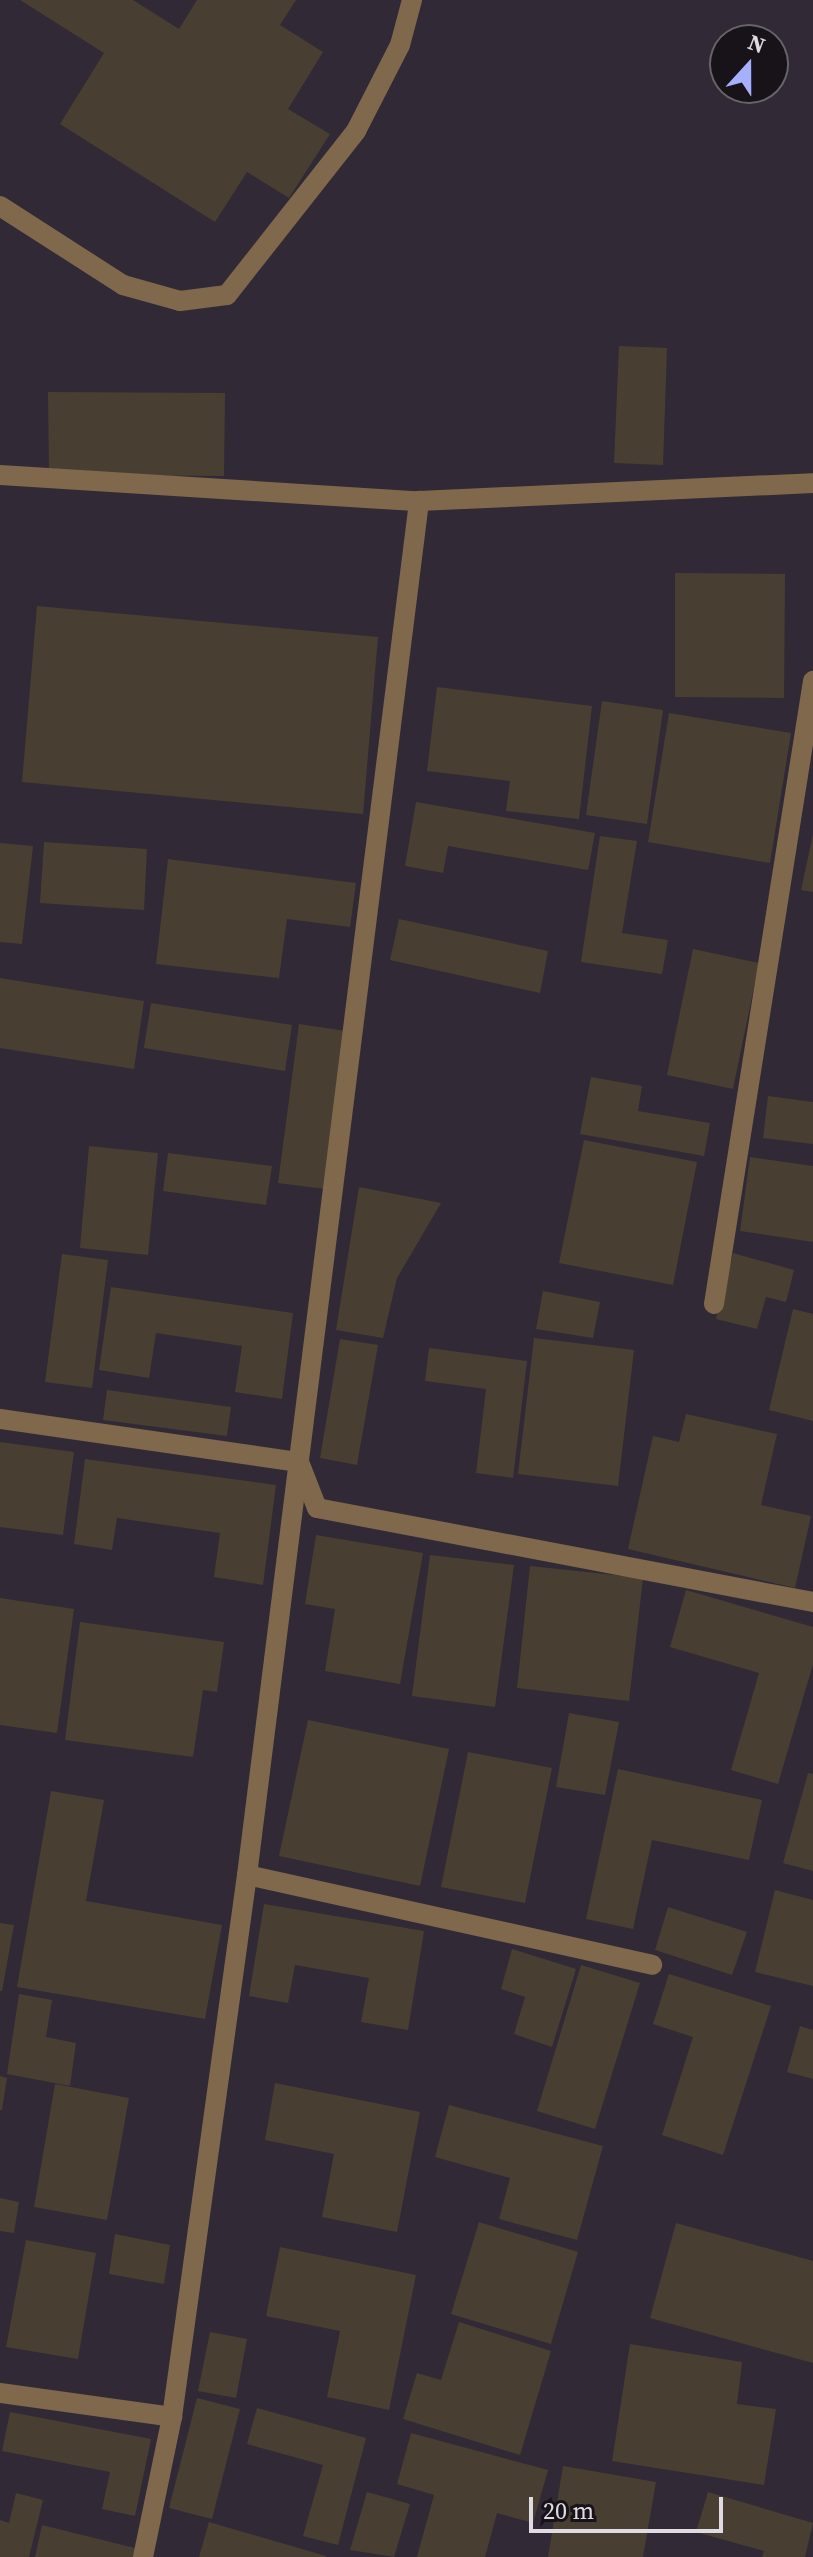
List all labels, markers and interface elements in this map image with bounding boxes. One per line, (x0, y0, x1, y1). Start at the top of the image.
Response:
north arrow (709, 24, 789, 104)
text: N (744, 27, 770, 60)
scale bar (533, 2481, 727, 2531)
text: 20 m (543, 2494, 594, 2527)

